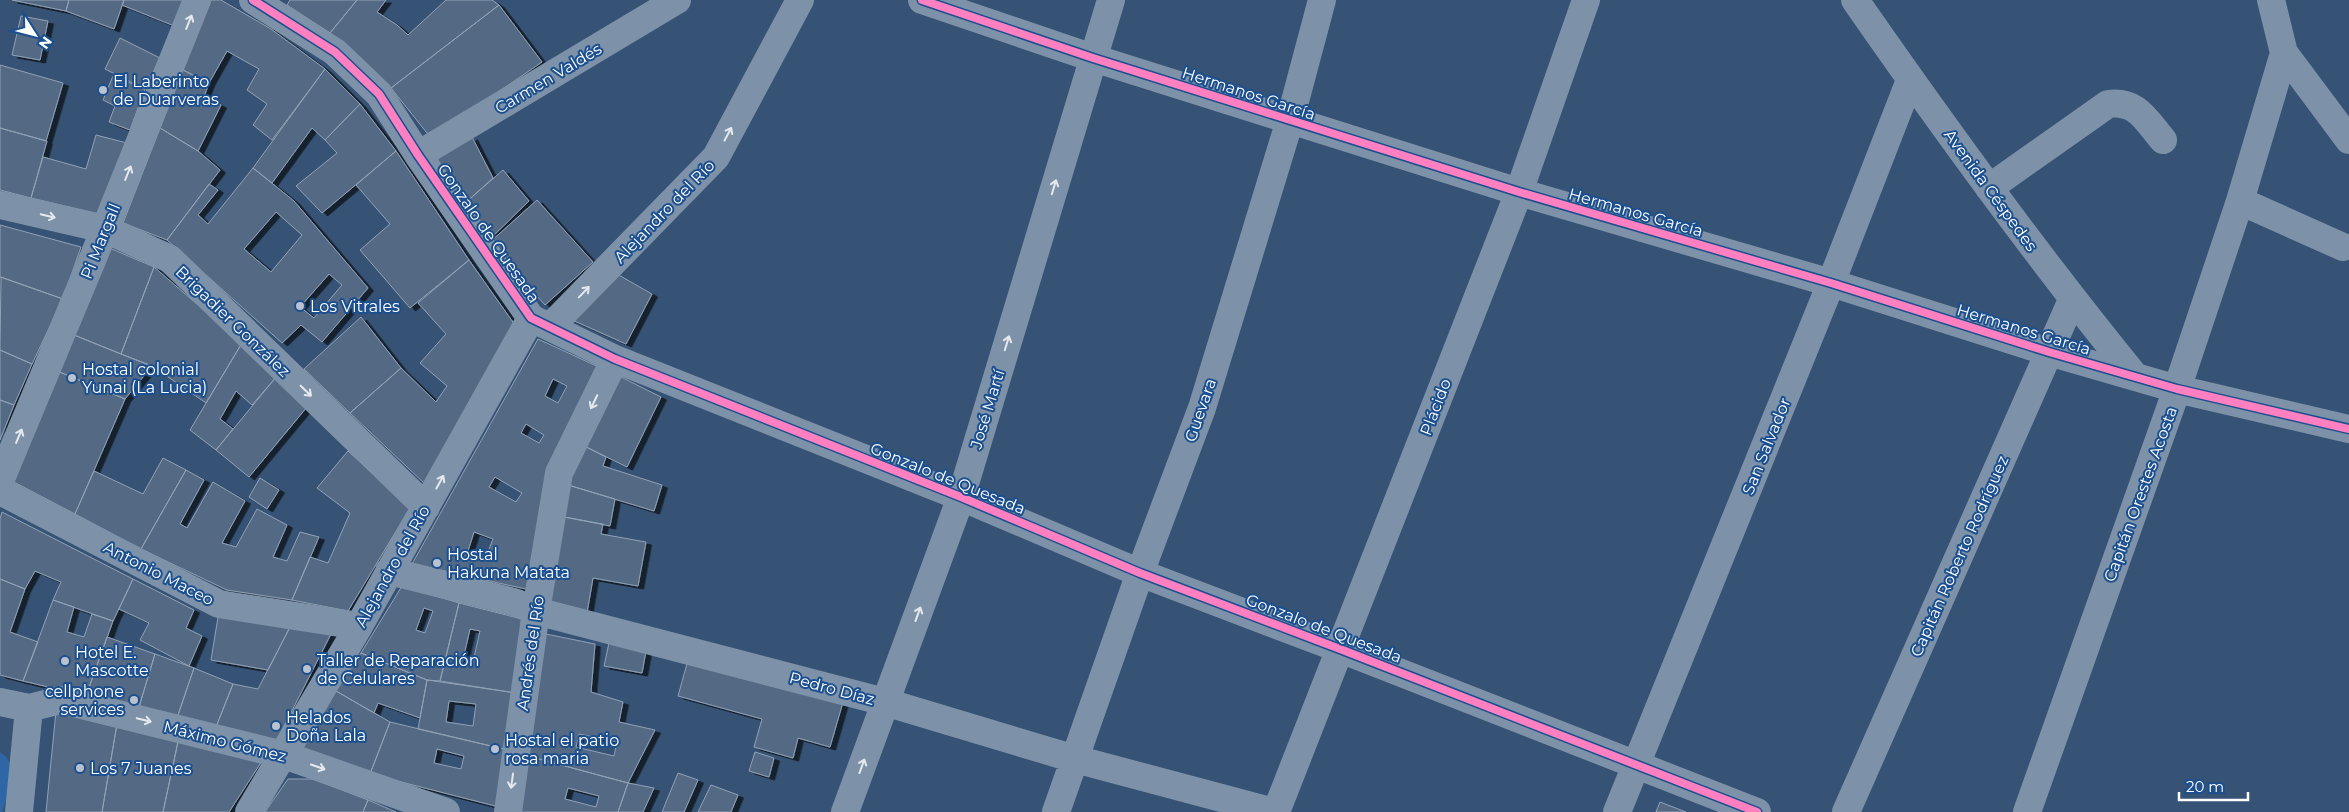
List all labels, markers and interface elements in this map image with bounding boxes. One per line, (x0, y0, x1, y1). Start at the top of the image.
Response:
north arrow (10, 10, 60, 60)
one-way arrow (184, 15, 194, 30)
text: N (35, 33, 56, 53)
street label: Carmen Valdés (492, 39, 605, 118)
street label: Hermanos García (1180, 63, 1318, 124)
place label: El Laberinto de Duarveras (113, 72, 219, 109)
marker: El Laberinto de Duarveras (97, 84, 109, 96)
street label: Avenida Céspedes (1940, 126, 2041, 255)
one-way arrow (724, 127, 733, 142)
street label: Alejandro del Río (610, 156, 718, 267)
street label: Gonzalo de Quesada (433, 160, 544, 307)
one-way arrow (124, 166, 133, 181)
one-way arrow (1049, 180, 1059, 196)
street label: Hermanos García (1566, 184, 1705, 241)
street label: Pi Margall (77, 201, 124, 282)
one-way arrow (39, 212, 55, 221)
street label: Brigadier González (172, 262, 294, 381)
one-way arrow (578, 286, 590, 298)
place label: Los Vitrales (310, 297, 400, 316)
marker: Los Vitrales (294, 300, 306, 312)
street label: Hermanos García (1955, 300, 2093, 359)
one-way arrow (1002, 335, 1012, 351)
place label: Hostal colonial Yunai (La Lucia) (82, 360, 207, 397)
street label: José Martí (966, 367, 1009, 452)
marker: Hostal colonial Yunai (La Lucia) (66, 372, 78, 384)
street label: Guevara (1181, 376, 1220, 444)
street label: Plácido (1416, 376, 1455, 438)
one-way arrow (300, 385, 312, 397)
one-way arrow (588, 394, 598, 409)
street label: San Salvador (1738, 395, 1795, 497)
street label: Capitán Orestes Acosta (2100, 404, 2181, 584)
one-way arrow (14, 429, 24, 444)
street label: Gonzalo de Quesada (868, 439, 1028, 518)
street label: Capitán Roberto Rodríguez (1906, 453, 2012, 660)
one-way arrow (435, 475, 445, 489)
street label: Alejandro del Río (351, 502, 434, 630)
street label: Antonio Maceo (100, 537, 217, 609)
place label: Hostal Hakuna Matata (447, 545, 570, 582)
marker: Hostal Hakuna Matata (431, 557, 443, 569)
street label: Gonzalo de Quesada (1243, 590, 1404, 667)
street label: Andrés del Río (513, 594, 548, 712)
one-way arrow (914, 606, 923, 622)
place label: Hotel E. Mascotte (75, 643, 149, 680)
place label: Taller de Reparación de Celulares (317, 651, 479, 688)
marker: Hotel E. Mascotte (59, 655, 71, 667)
marker: Taller de Reparación de Celulares (301, 663, 313, 675)
street label: Pedro Díaz (787, 668, 877, 709)
place label: cellphone services (45, 682, 124, 719)
marker: cellphone services (128, 694, 140, 706)
place label: Helados Doña Lala (286, 708, 366, 745)
one-way arrow (136, 716, 152, 726)
street label: Máximo Gómez (161, 717, 288, 766)
marker: Helados Doña Lala (270, 720, 282, 732)
place label: Hostal el patio rosa maria (505, 731, 619, 768)
marker: Hostal el patio rosa maria (489, 743, 501, 755)
place label: Los 7 Juanes (90, 759, 192, 778)
one-way arrow (858, 759, 867, 774)
marker: Los 7 Juanes (74, 762, 86, 774)
one-way arrow (310, 763, 325, 772)
scale bar (2179, 770, 2248, 802)
one-way arrow (507, 772, 517, 788)
text: 20 m (2186, 777, 2224, 796)

